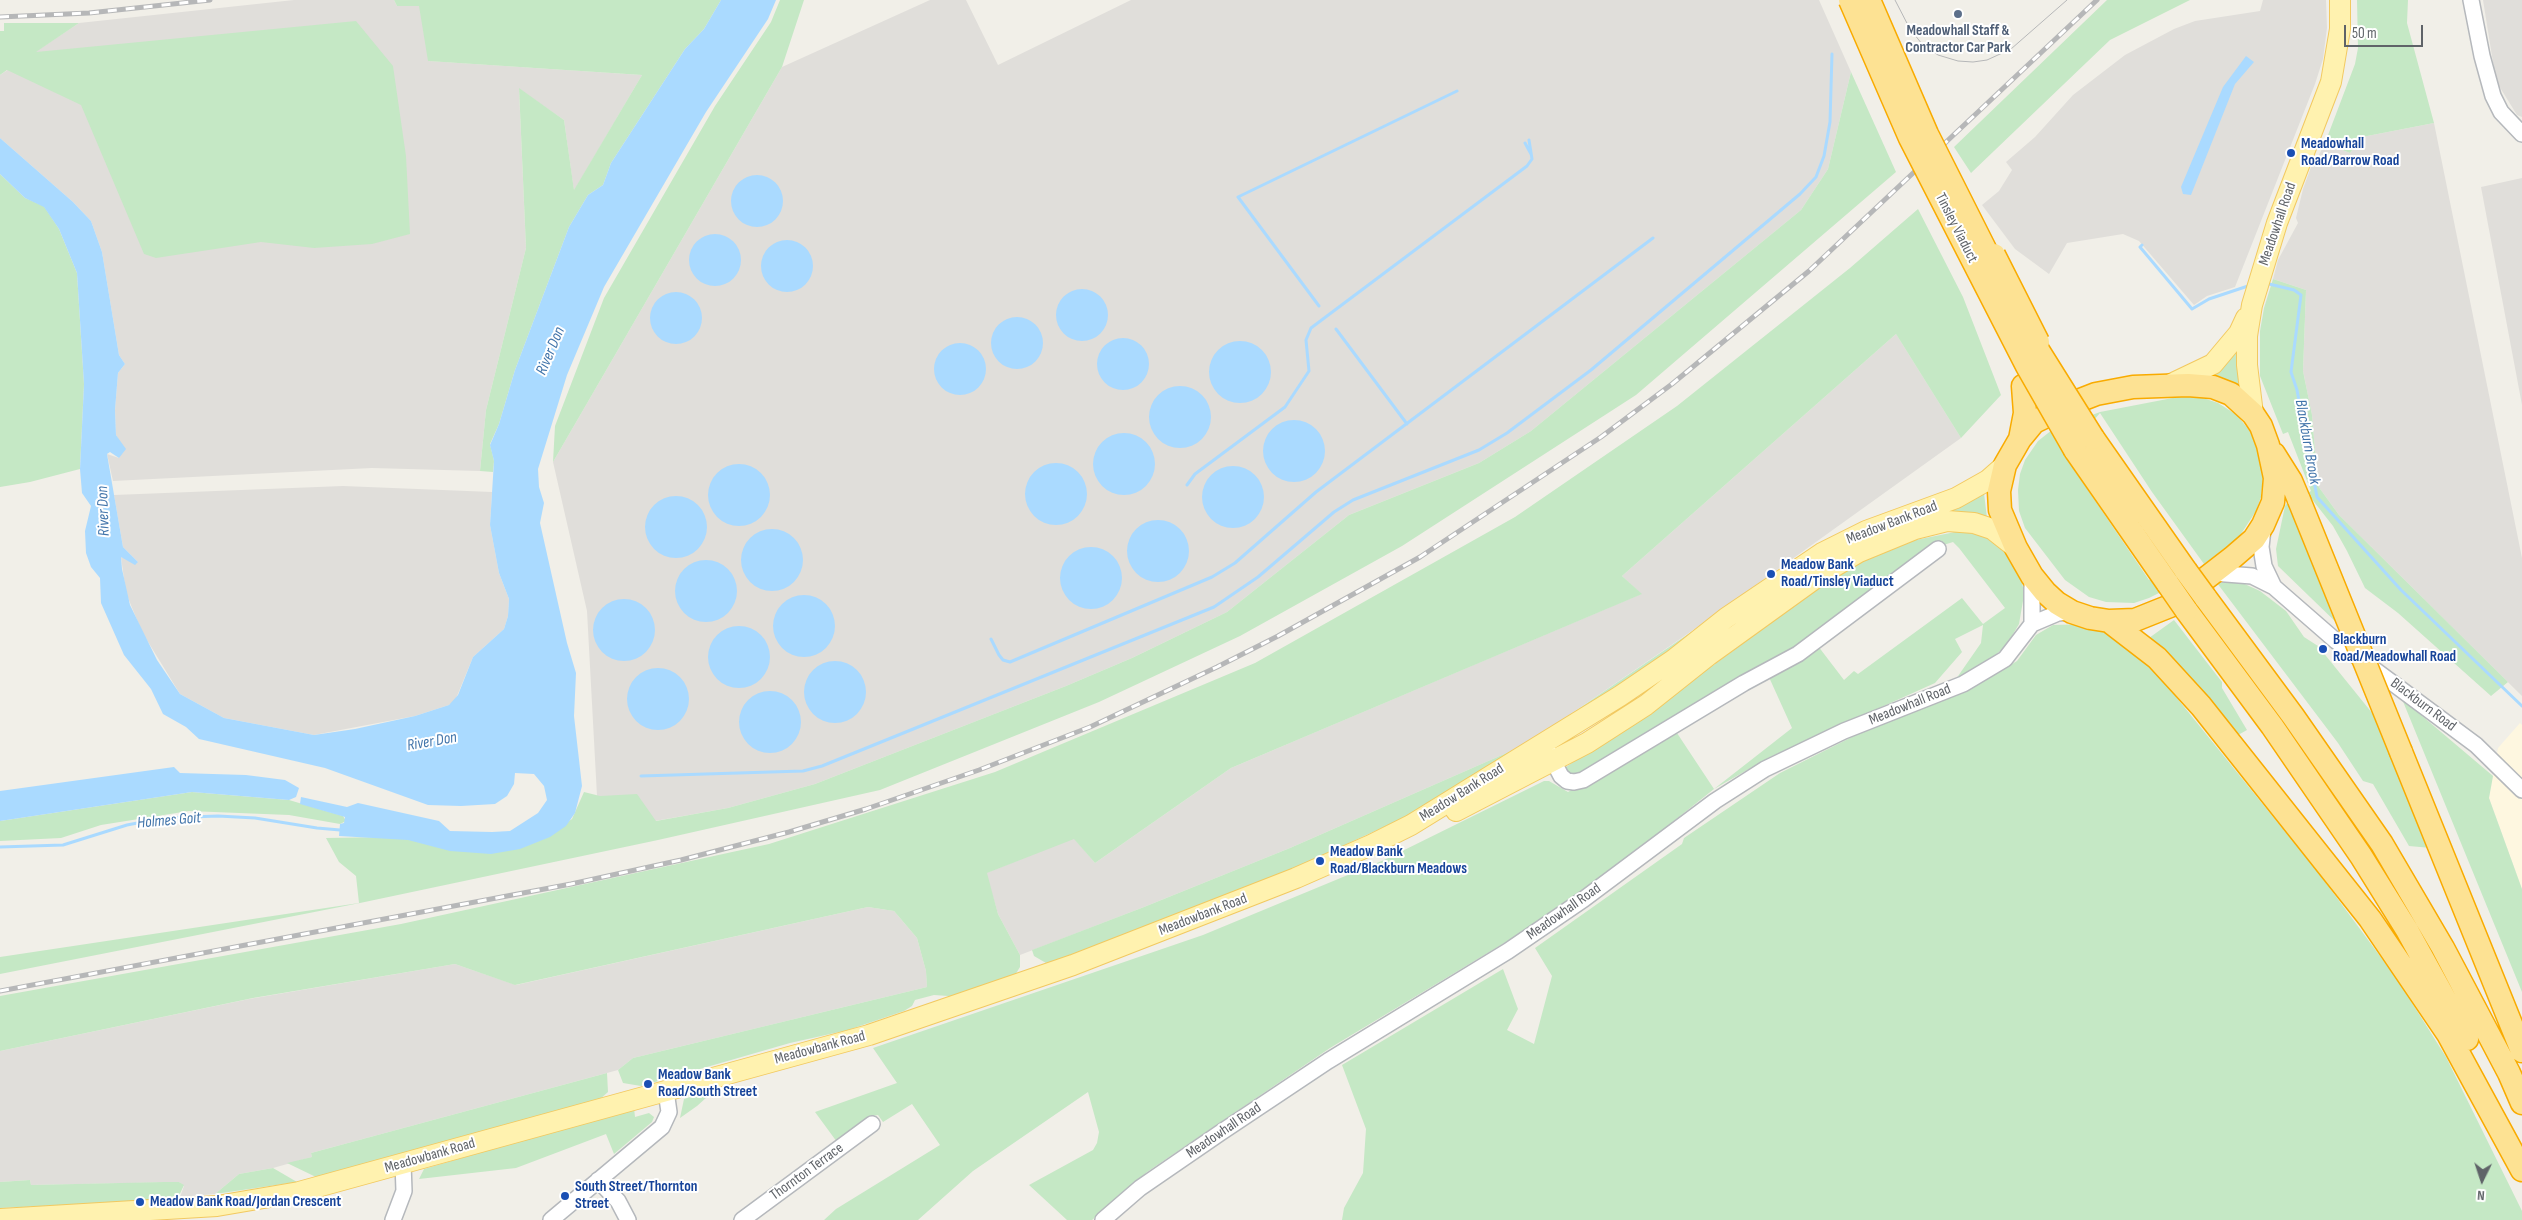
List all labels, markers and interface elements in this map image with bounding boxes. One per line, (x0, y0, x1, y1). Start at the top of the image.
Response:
marker: Meadowhall Staff & Contractor Car Park (1952, 8, 1964, 20)
scale bar (2347, 15, 2426, 47)
place label: Meadowhall Staff & Contractor Car Park (1905, 22, 2011, 57)
text: 50 m (2352, 24, 2377, 43)
place label: Meadowhall Road/Barrow Road (2301, 135, 2399, 170)
marker: Meadowhall Road/Barrow Road (2285, 147, 2297, 159)
street label: Meadowhall Road (2255, 180, 2301, 268)
street label: Tinsley Viaduct (1931, 190, 1981, 266)
water label: River Don (532, 324, 570, 378)
water label: Blackburn Brook (2290, 398, 2324, 486)
water label: River Don (94, 486, 114, 536)
street label: Meadow Bank Road (1844, 497, 1940, 549)
place label: Meadow Bank Road/Tinsley Viaduct (1781, 556, 1894, 591)
marker: Meadow Bank Road/Tinsley Viaduct (1765, 568, 1777, 580)
place label: Blackburn Road/Meadowhall Road (2333, 631, 2456, 666)
marker: Blackburn Road/Meadowhall Road (2317, 643, 2329, 655)
street label: Blackburn Road (2387, 674, 2459, 736)
street label: Meadowhall Road (1866, 680, 1954, 730)
water label: River Don (406, 728, 458, 756)
street label: Meadow Bank Road (1417, 760, 1507, 826)
water label: Holmes Goit (136, 809, 202, 833)
place label: Meadow Bank Road/Blackburn Meadows (1330, 843, 1467, 878)
marker: Meadow Bank Road/Blackburn Meadows (1314, 855, 1326, 867)
street label: Meadowhall Road (1523, 880, 1605, 944)
street label: Meadowbank Road (1156, 890, 1250, 940)
street label: Meadowbank Road (773, 1027, 867, 1069)
place label: Meadow Bank Road/South Street (658, 1066, 757, 1101)
marker: Meadow Bank Road/South Street (642, 1078, 654, 1090)
street label: Meadowhall Road (1183, 1099, 1265, 1163)
street label: Meadowbank Road (383, 1135, 477, 1177)
street label: Thornton Terrace (767, 1139, 847, 1205)
north arrow (2457, 1155, 2507, 1205)
place label: South Street/Thornton Street (575, 1178, 697, 1213)
text: N (2477, 1187, 2485, 1204)
marker: South Street/Thornton Street (559, 1190, 571, 1202)
place label: Meadow Bank Road/Jordan Crescent (150, 1193, 341, 1211)
marker: Meadow Bank Road/Jordan Crescent (134, 1196, 146, 1208)

